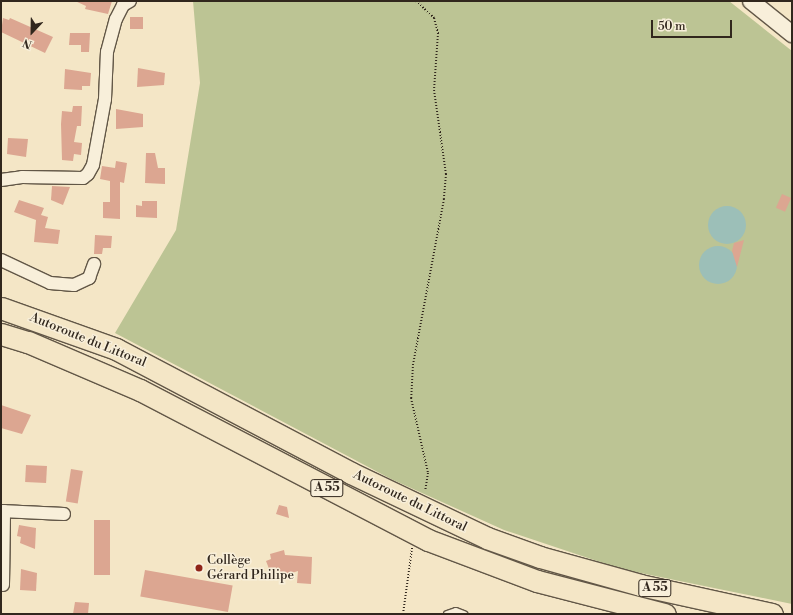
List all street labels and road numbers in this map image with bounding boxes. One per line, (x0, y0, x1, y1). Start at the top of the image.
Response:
street label: Autoroute du Littoral (27, 309, 149, 371)
street label: Autoroute du Littoral (351, 467, 469, 535)
road number: A 55 (310, 478, 344, 498)
road number: A 55 (638, 578, 672, 598)

